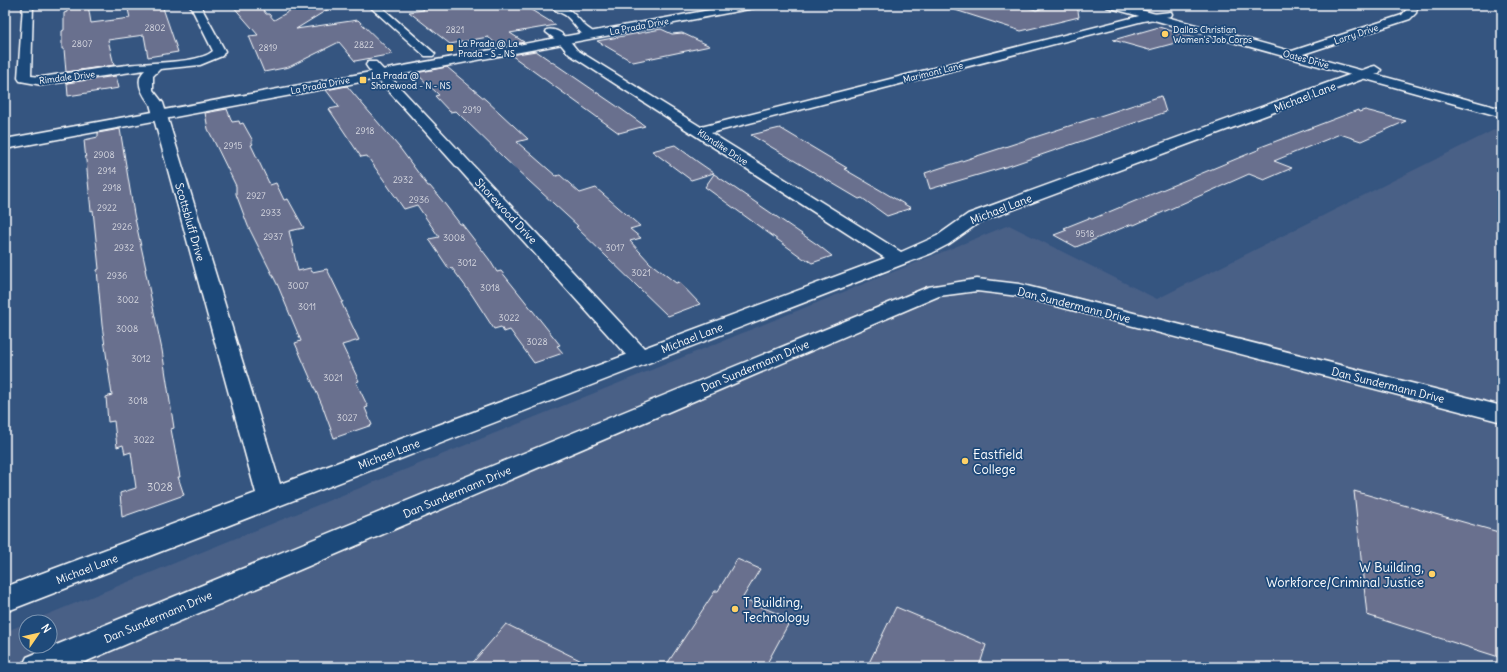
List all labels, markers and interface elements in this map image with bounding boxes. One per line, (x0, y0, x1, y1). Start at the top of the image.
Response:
street label: La Prada Drive (608, 15, 670, 37)
house number: 2802 (145, 22, 166, 33)
street label: Larry Drive (1332, 22, 1380, 46)
house number: 2821 (446, 24, 464, 35)
place label: Dallas Christian Women's Job Corps (1173, 24, 1252, 45)
marker: Dallas Christian Women's Job Corps (1160, 29, 1170, 39)
house number: 2807 (72, 38, 93, 49)
place label: La Prada @ La Prada - S - NS (458, 38, 518, 59)
house number: 2822 (354, 39, 374, 50)
house number: 2819 (259, 42, 277, 53)
marker: La Prada @ La Prada - S - NS (445, 43, 455, 53)
street label: Oates Drive (1282, 48, 1330, 70)
street label: Marimont Lane (902, 59, 964, 85)
street label: Rimdale Drive (38, 68, 96, 86)
place label: La Prada @ Shorewood - N - NS (371, 70, 451, 91)
street label: La Prada Drive (289, 74, 351, 96)
marker: La Prada @ Shorewood - N - NS (358, 75, 368, 85)
street label: Michael Lane (1272, 79, 1338, 115)
house number: 2919 (463, 104, 481, 115)
house number: 2918 (356, 125, 374, 136)
street label: Klondike Drive (696, 127, 750, 167)
house number: 2915 (224, 140, 242, 151)
house number: 2908 (93, 149, 115, 160)
house number: 2914 (98, 165, 116, 176)
house number: 2932 (393, 174, 413, 185)
street label: Shorewood Drive (472, 175, 540, 247)
street label: Scottsbluff Drive (172, 181, 208, 263)
house number: 2918 (103, 182, 121, 193)
house number: 2927 (246, 190, 266, 201)
street label: Michael Lane (968, 191, 1034, 227)
house number: 2936 (409, 194, 429, 205)
house number: 2922 (97, 202, 117, 213)
house number: 2933 (261, 207, 281, 218)
house number: 2926 (112, 221, 132, 232)
house number: 9518 (1075, 228, 1095, 239)
house number: 2937 (263, 231, 283, 242)
house number: 3008 (443, 232, 465, 243)
house number: 2932 (114, 242, 134, 253)
house number: 3017 (605, 242, 625, 253)
house number: 3012 (457, 257, 477, 268)
house number: 3021 (631, 267, 651, 278)
house number: 2936 (107, 270, 127, 281)
house number: 3007 (287, 280, 309, 291)
house number: 3018 (480, 282, 500, 293)
street label: Dan Sundermann Drive (1016, 284, 1132, 326)
house number: 3002 (117, 294, 139, 305)
house number: 3011 (298, 301, 316, 312)
house number: 3022 (499, 312, 520, 323)
street label: Michael Lane (659, 320, 725, 356)
house number: 3008 (116, 323, 138, 334)
house number: 3028 (526, 336, 548, 347)
street label: Dan Sundermann Drive (699, 337, 811, 395)
house number: 3012 (131, 353, 151, 364)
street label: Dan Sundermann Drive (1330, 364, 1446, 406)
house number: 3021 (323, 372, 343, 383)
house number: 3018 (128, 395, 148, 406)
house number: 3027 (337, 412, 358, 423)
house number: 3022 (134, 434, 155, 445)
street label: Michael Lane (356, 436, 422, 472)
place label: Eastfield College (973, 446, 1023, 478)
marker: Eastfield College (960, 456, 970, 466)
street label: Dan Sundermann Drive (401, 463, 513, 521)
house number: 3028 (147, 480, 173, 494)
street label: Michael Lane (54, 551, 120, 587)
place label: W Building, Workforce/Criminal Justice (1266, 559, 1424, 591)
marker: W Building, Workforce/Criminal Justice (1427, 569, 1437, 579)
street label: Dan Sundermann Drive (102, 588, 214, 646)
place label: T Building, Technology (743, 594, 810, 626)
marker: T Building, Technology (730, 604, 740, 614)
north arrow (18, 614, 58, 654)
text: N (38, 621, 54, 635)

